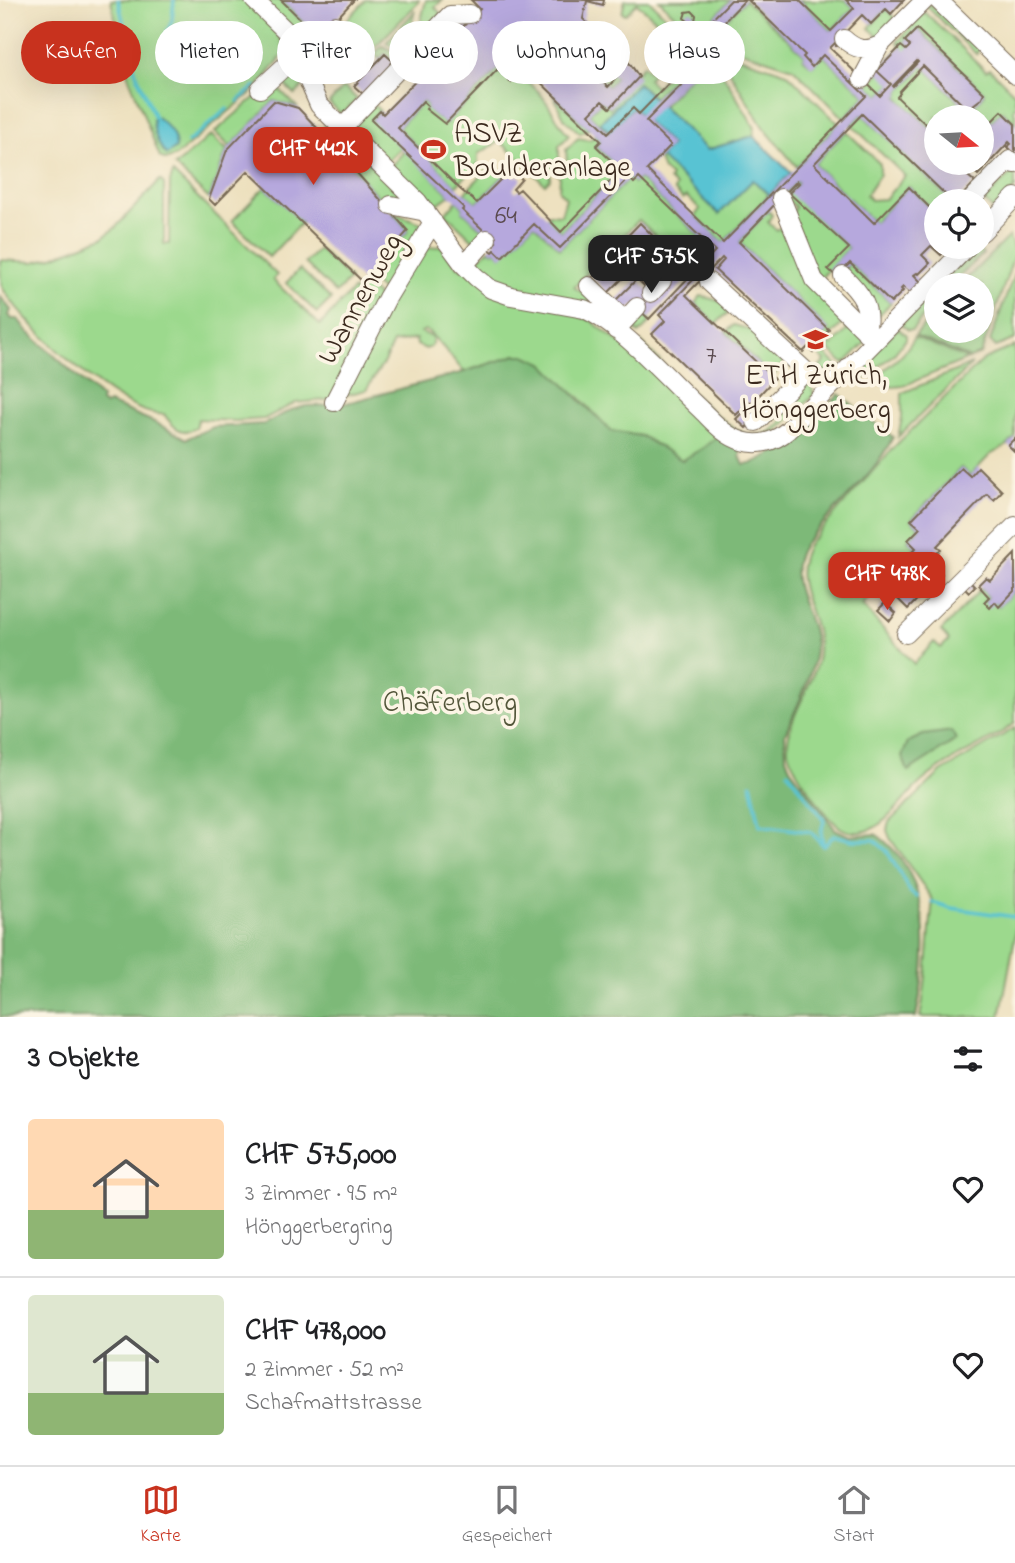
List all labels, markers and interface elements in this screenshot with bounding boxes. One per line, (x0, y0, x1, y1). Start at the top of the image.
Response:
chip: Kaufen (21, 21, 141, 84)
chip: Mieten (155, 21, 263, 84)
chip: Filter (277, 21, 375, 84)
chip: Neu (389, 21, 478, 84)
chip: Wohnung (492, 21, 630, 84)
chip: Haus (644, 21, 745, 84)
north arrow (924, 105, 994, 175)
map controls (924, 105, 994, 343)
place label: ASVZ Boulderanlage (453, 113, 631, 191)
pin: CHF 442K (241, 128, 385, 187)
text: CHF 442K (269, 133, 357, 166)
sports icon: ASVZ Boulderanlage (420, 135, 448, 163)
button: locate (924, 189, 994, 259)
house number: 64 (495, 198, 517, 236)
street label: Wannenweg (308, 226, 416, 373)
pin: CHF 575K (579, 236, 723, 295)
text: CHF 575K (604, 241, 698, 274)
button: layers (924, 273, 994, 343)
school or university icon: ETH Zürich, Hönggerberg (802, 325, 830, 353)
house number: 7 (706, 338, 717, 376)
place label: ETH Zürich, Hönggerberg (741, 355, 891, 433)
pin: CHF 478K (815, 552, 959, 612)
text: CHF 478K (844, 558, 930, 591)
park label: Chäferberg (383, 682, 517, 726)
text: 3 Objekte (28, 1037, 139, 1081)
icon: filters (949, 1040, 987, 1078)
text: CHF 575,000 (245, 1134, 397, 1178)
icon: home (84, 1147, 168, 1231)
icon: heart (949, 1170, 987, 1208)
text: 3 Zimmer · 95 m² (245, 1178, 398, 1211)
text: Hönggerbergring (245, 1211, 393, 1244)
text: CHF 478,000 (245, 1310, 386, 1354)
icon: home (84, 1323, 168, 1407)
icon: heart (949, 1346, 987, 1384)
text: 2 Zimmer · 52 m² (245, 1354, 404, 1387)
text: Schafmattstrasse (245, 1387, 422, 1420)
tab: Karte (140, 1481, 181, 1550)
tab: Gespeichert (462, 1481, 552, 1550)
tab: Start (833, 1481, 874, 1550)

